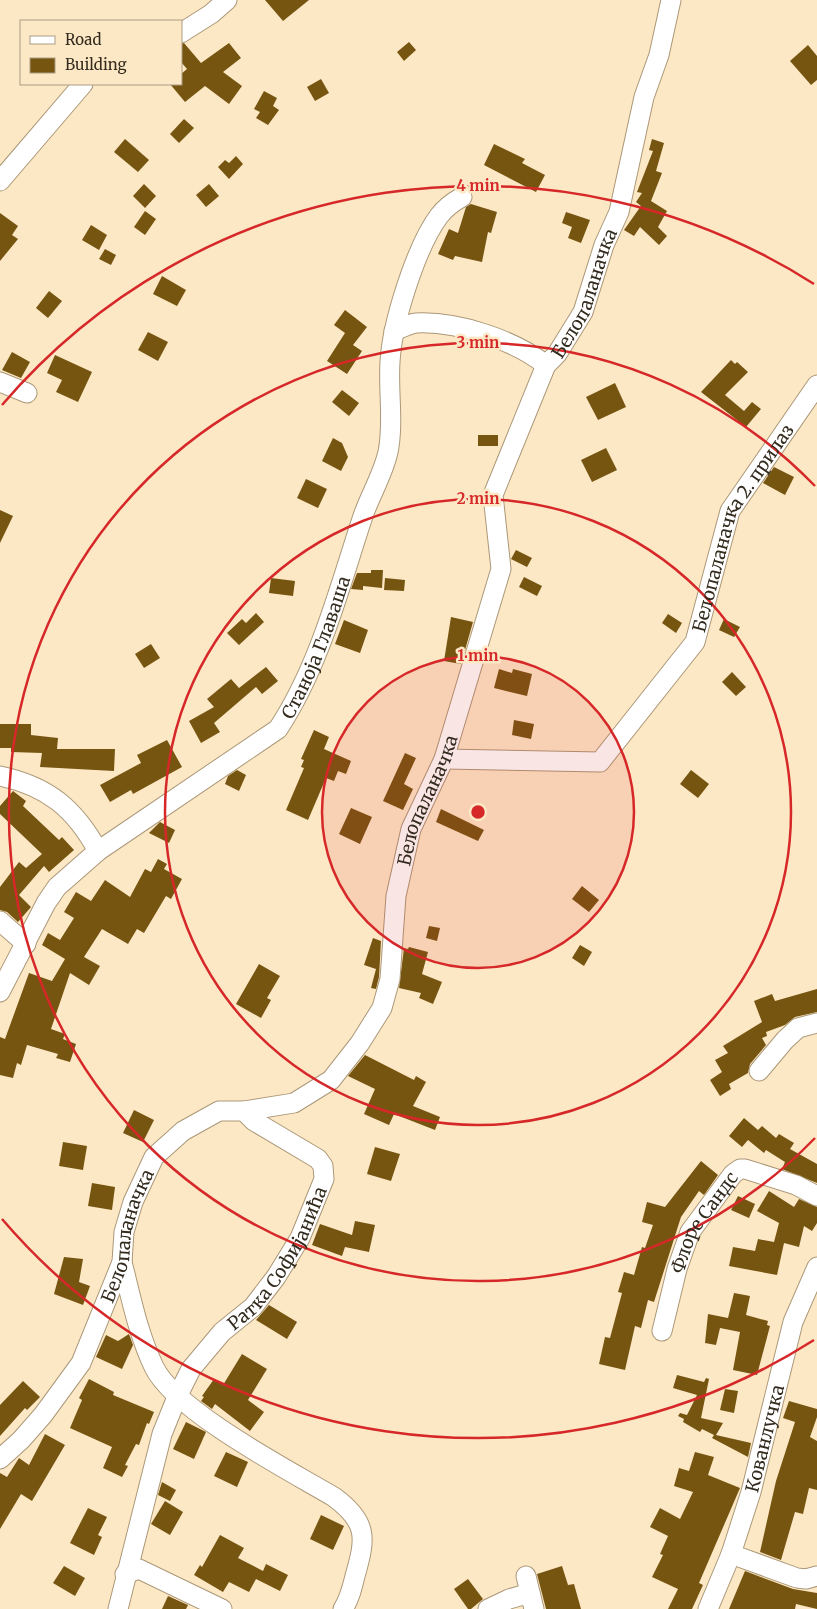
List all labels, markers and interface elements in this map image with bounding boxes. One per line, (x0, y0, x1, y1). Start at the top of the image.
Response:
legend (20, 20, 182, 85)
text: Road (65, 30, 101, 49)
text: Building (65, 55, 127, 74)
text: 4 min (456, 176, 500, 195)
street label: Белопаланачка (546, 224, 622, 362)
text: 3 min (457, 333, 499, 352)
street label: Белопаланачка 2. прилаз (687, 419, 798, 635)
text: 2 min (457, 489, 499, 508)
street label: Станоја Главаша (276, 573, 355, 723)
text: 1 min (458, 646, 498, 665)
street label: Белопаланачка (392, 732, 462, 868)
centre of rings (469, 803, 487, 821)
street label: Белопаланачка (95, 1165, 159, 1306)
street label: Флоре Сандс (665, 1167, 743, 1276)
street label: Ратка Софијанића (222, 1183, 331, 1335)
street label: Кованлучка (740, 1382, 789, 1494)

